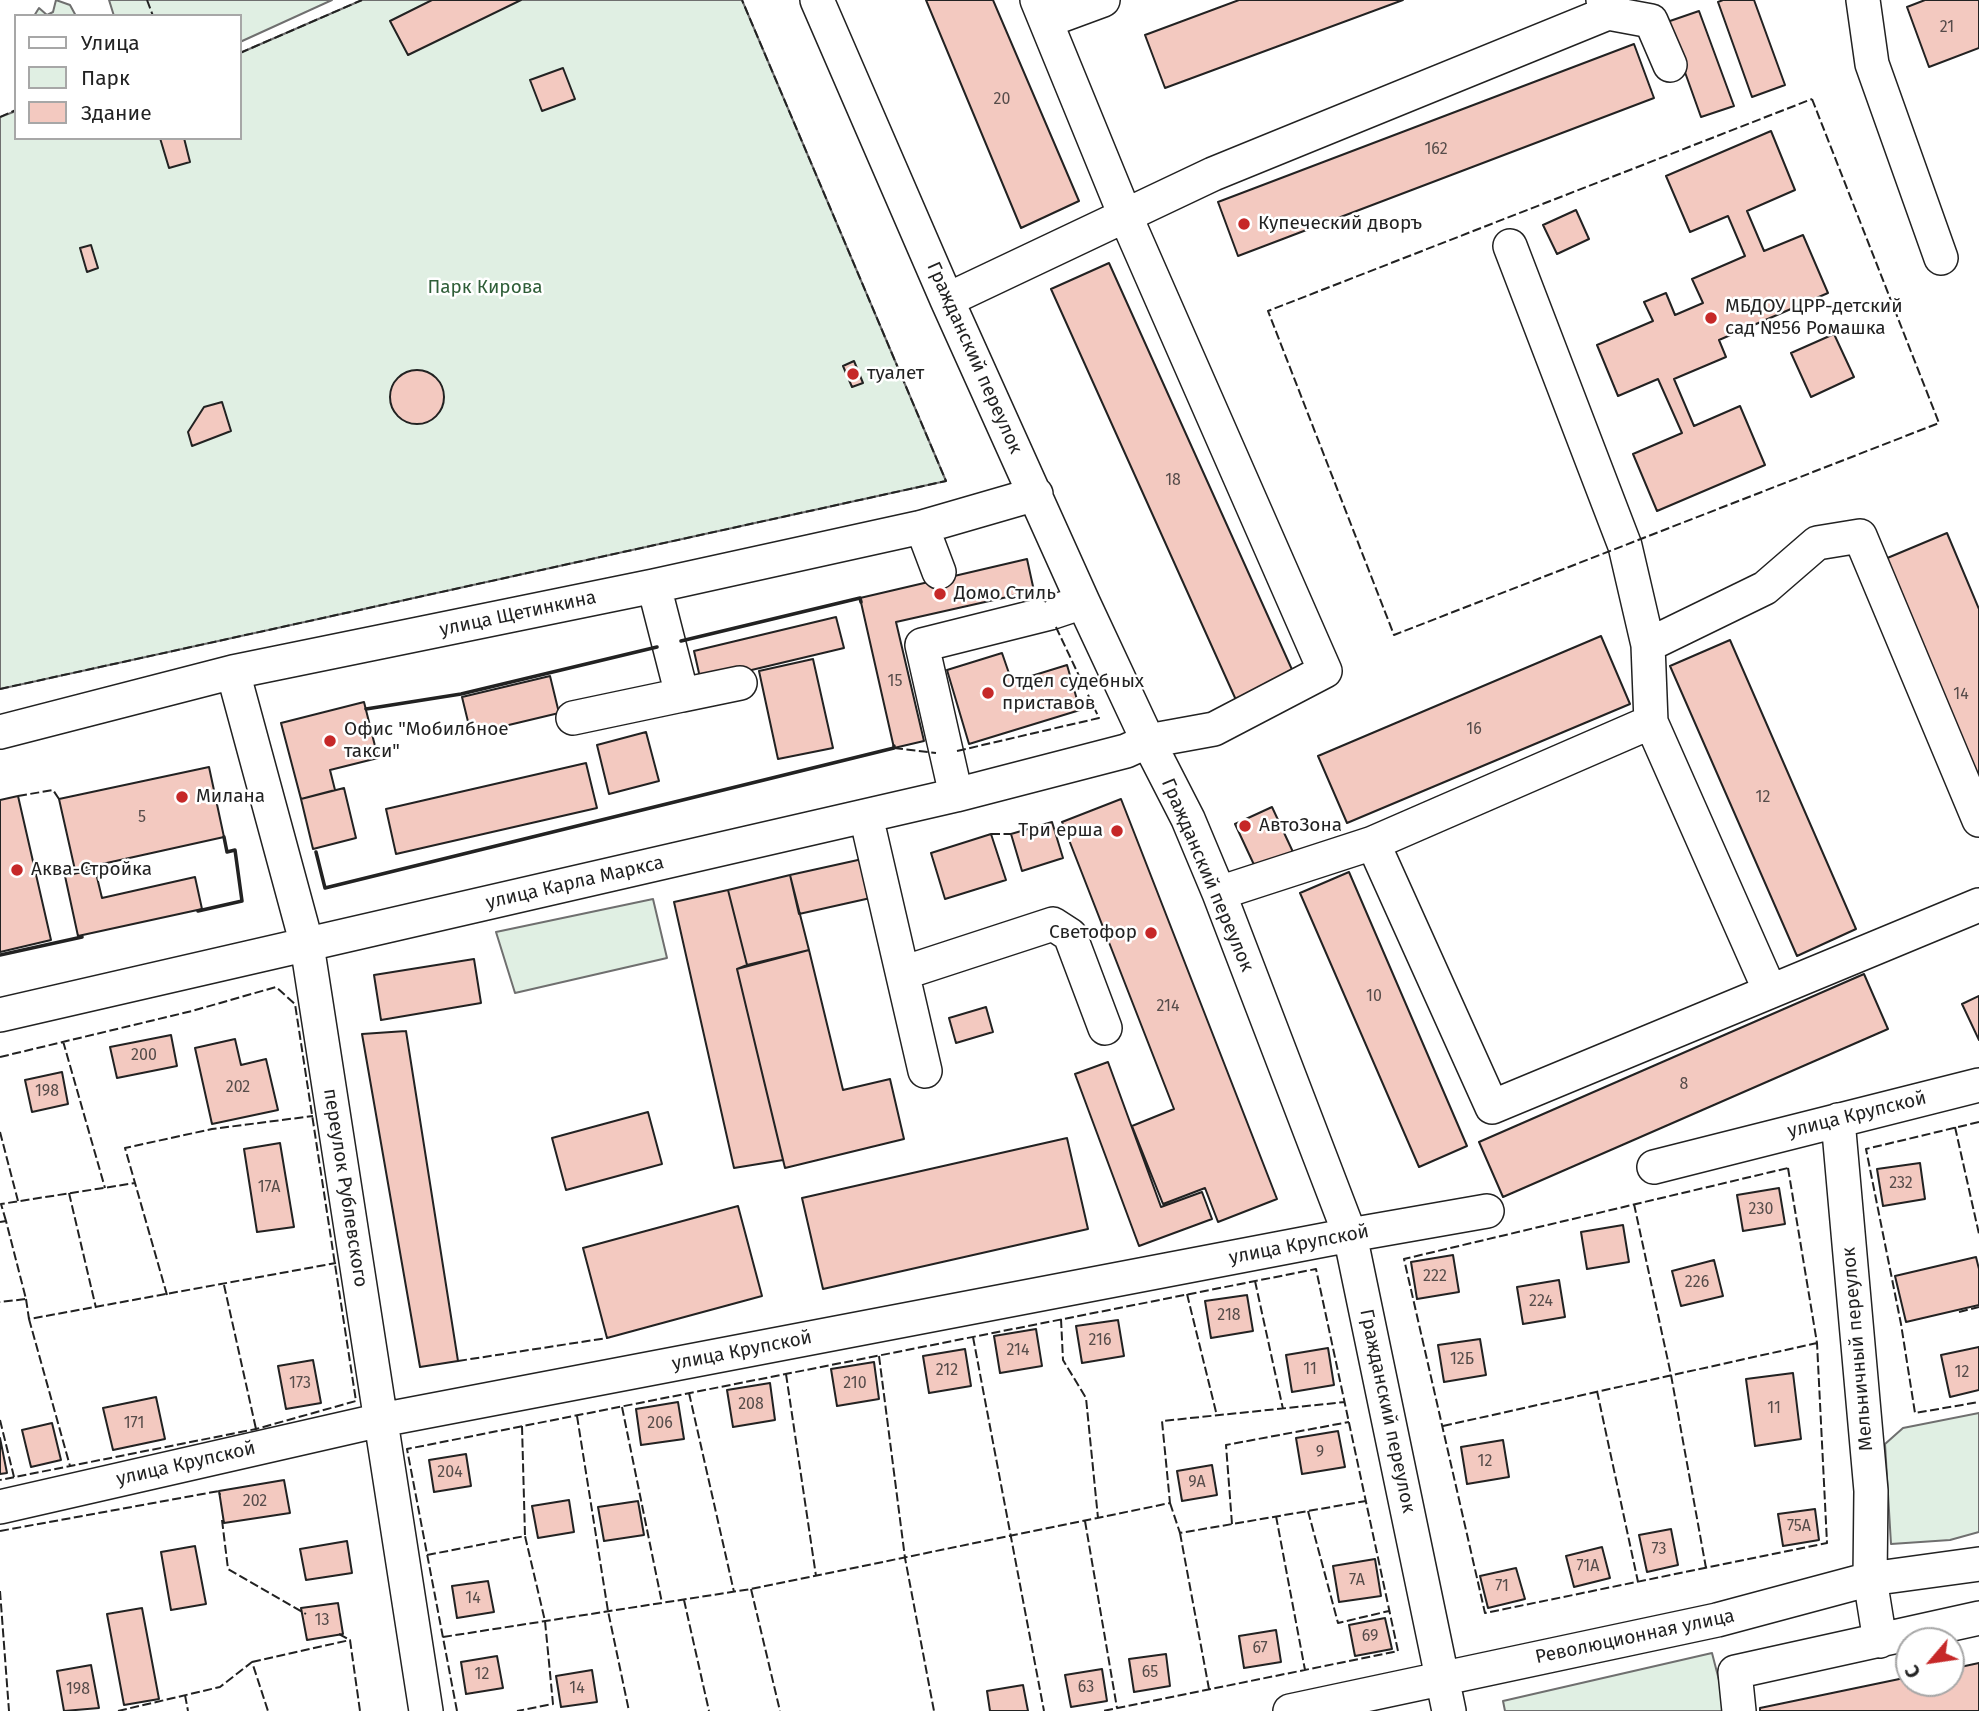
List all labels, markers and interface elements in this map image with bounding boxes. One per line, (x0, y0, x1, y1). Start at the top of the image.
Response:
legend (14, 14, 242, 140)
house number: 21 (1940, 18, 1954, 38)
text: Улица (81, 30, 140, 56)
text: Парк (81, 65, 130, 91)
house number: 20 (994, 90, 1010, 110)
text: Здание (81, 100, 152, 126)
house number: 162 (1424, 140, 1448, 160)
place label: Купеческий дворъ (1258, 213, 1422, 235)
marker: Купеческий дворъ (1236, 216, 1252, 232)
street label: Гражданский переулок (921, 258, 1027, 458)
park label: Парк Кирова (427, 277, 543, 299)
place label: МБДОУ ЦРР-детский сад №56 Ромашка (1725, 296, 1903, 340)
marker: МБДОУ ЦРР-детский сад №56 Ромашка (1703, 310, 1719, 326)
place label: туалет (867, 363, 924, 385)
marker: туалет (845, 366, 861, 382)
house number: 18 (1165, 471, 1181, 491)
place label: Домо Стиль (954, 583, 1056, 605)
street label: улица Щетинкина (438, 586, 598, 642)
marker: Домо Стиль (932, 586, 948, 602)
place label: Отдел судебных приставов (1002, 671, 1144, 715)
house number: 15 (888, 672, 902, 692)
marker: Отдел судебных приставов (980, 685, 996, 701)
house number: 14 (1953, 685, 1969, 705)
place label: Офис "Мобилбное такси" (344, 719, 509, 763)
house number: 16 (1466, 720, 1482, 740)
marker: Офис "Мобилбное такси" (322, 733, 338, 749)
street label: Гражданский переулок (1156, 775, 1258, 975)
place label: Милана (196, 786, 265, 808)
house number: 12 (1756, 788, 1770, 808)
marker: Милана (174, 789, 190, 805)
house number: 5 (138, 808, 146, 828)
place label: АвтоЗона (1259, 815, 1342, 837)
marker: АвтоЗона (1237, 818, 1253, 834)
place label: Три ерша (1018, 820, 1103, 842)
marker: Три ерша (1109, 823, 1125, 839)
street label: улица Карла Маркса (484, 851, 666, 915)
place label: Аква-Стройка (31, 859, 152, 881)
marker: Аква-Стройка (9, 862, 25, 878)
place label: Светофор (1049, 922, 1137, 944)
marker: Светофор (1143, 925, 1159, 941)
house number: 10 (1366, 987, 1382, 1007)
house number: 214 (1157, 997, 1179, 1017)
house number: 200 (131, 1046, 157, 1066)
house number: 8 (1680, 1075, 1688, 1095)
house number: 202 (226, 1078, 250, 1098)
house number: 198 (35, 1082, 59, 1102)
street label: переулок Рублевского (318, 1087, 372, 1289)
street label: улица Крупской (1785, 1087, 1929, 1143)
house number: 232 (1889, 1174, 1913, 1194)
house number: 17А (258, 1178, 280, 1198)
house number: 230 (1749, 1200, 1773, 1220)
street label: улица Крупской (1227, 1220, 1371, 1270)
street label: Мельничный переулок (1838, 1246, 1878, 1452)
house number: 222 (1423, 1267, 1447, 1287)
house number: 226 (1685, 1273, 1709, 1293)
house number: 224 (1529, 1292, 1553, 1312)
house number: 218 (1217, 1306, 1241, 1326)
street label: Гражданский переулок (1354, 1307, 1420, 1515)
street label: улица Крупской (670, 1326, 814, 1376)
house number: 216 (1089, 1331, 1111, 1351)
house number: 214 (1007, 1341, 1029, 1361)
house number: 12Б (1450, 1350, 1474, 1370)
house number: 11 (1303, 1360, 1317, 1380)
house number: 212 (936, 1361, 958, 1381)
house number: 12 (1955, 1363, 1969, 1383)
house number: 173 (289, 1374, 311, 1394)
house number: 210 (843, 1374, 867, 1394)
house number: 208 (738, 1395, 764, 1415)
house number: 11 (1767, 1399, 1781, 1419)
house number: 171 (124, 1414, 144, 1434)
house number: 206 (647, 1414, 673, 1434)
street label: улица Крупской (114, 1437, 258, 1491)
house number: 9 (1316, 1443, 1324, 1463)
house number: 12 (1478, 1452, 1492, 1472)
house number: 204 (437, 1463, 463, 1483)
house number: 9А (1188, 1473, 1206, 1493)
house number: 202 (243, 1492, 267, 1512)
house number: 75А (1787, 1517, 1811, 1537)
house number: 73 (1652, 1540, 1666, 1560)
house number: 71А (1577, 1557, 1599, 1577)
house number: 7А (1349, 1571, 1365, 1591)
house number: 71 (1495, 1577, 1509, 1597)
house number: 14 (465, 1589, 481, 1609)
street label: Революционная улица (1533, 1605, 1737, 1669)
house number: 13 (315, 1611, 329, 1631)
house number: 69 (1362, 1627, 1378, 1647)
north arrow (1895, 1627, 1965, 1697)
house number: 67 (1252, 1639, 1268, 1659)
text: С (1900, 1661, 1926, 1682)
house number: 65 (1142, 1663, 1158, 1683)
house number: 12 (475, 1665, 489, 1685)
house number: 63 (1078, 1678, 1094, 1698)
house number: 14 (569, 1679, 585, 1699)
house number: 198 (66, 1680, 90, 1700)

